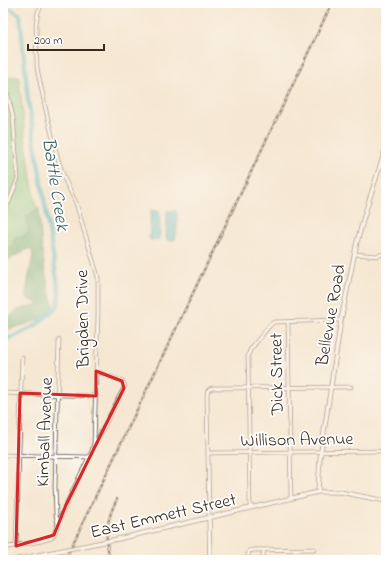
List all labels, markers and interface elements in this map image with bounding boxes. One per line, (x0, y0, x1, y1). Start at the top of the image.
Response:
scale bar (28, 26, 104, 52)
text: 200 m (34, 32, 63, 50)
water label: Battle Creek (34, 136, 75, 234)
street label: Bellevue Road (310, 262, 354, 369)
street label: Brigden Drive (70, 269, 99, 369)
street label: Dick Street (264, 333, 292, 416)
street label: Kimball Avenue (31, 376, 61, 487)
street label: Willison Avenue (240, 427, 355, 455)
street label: East Emmett Street (88, 488, 239, 546)

